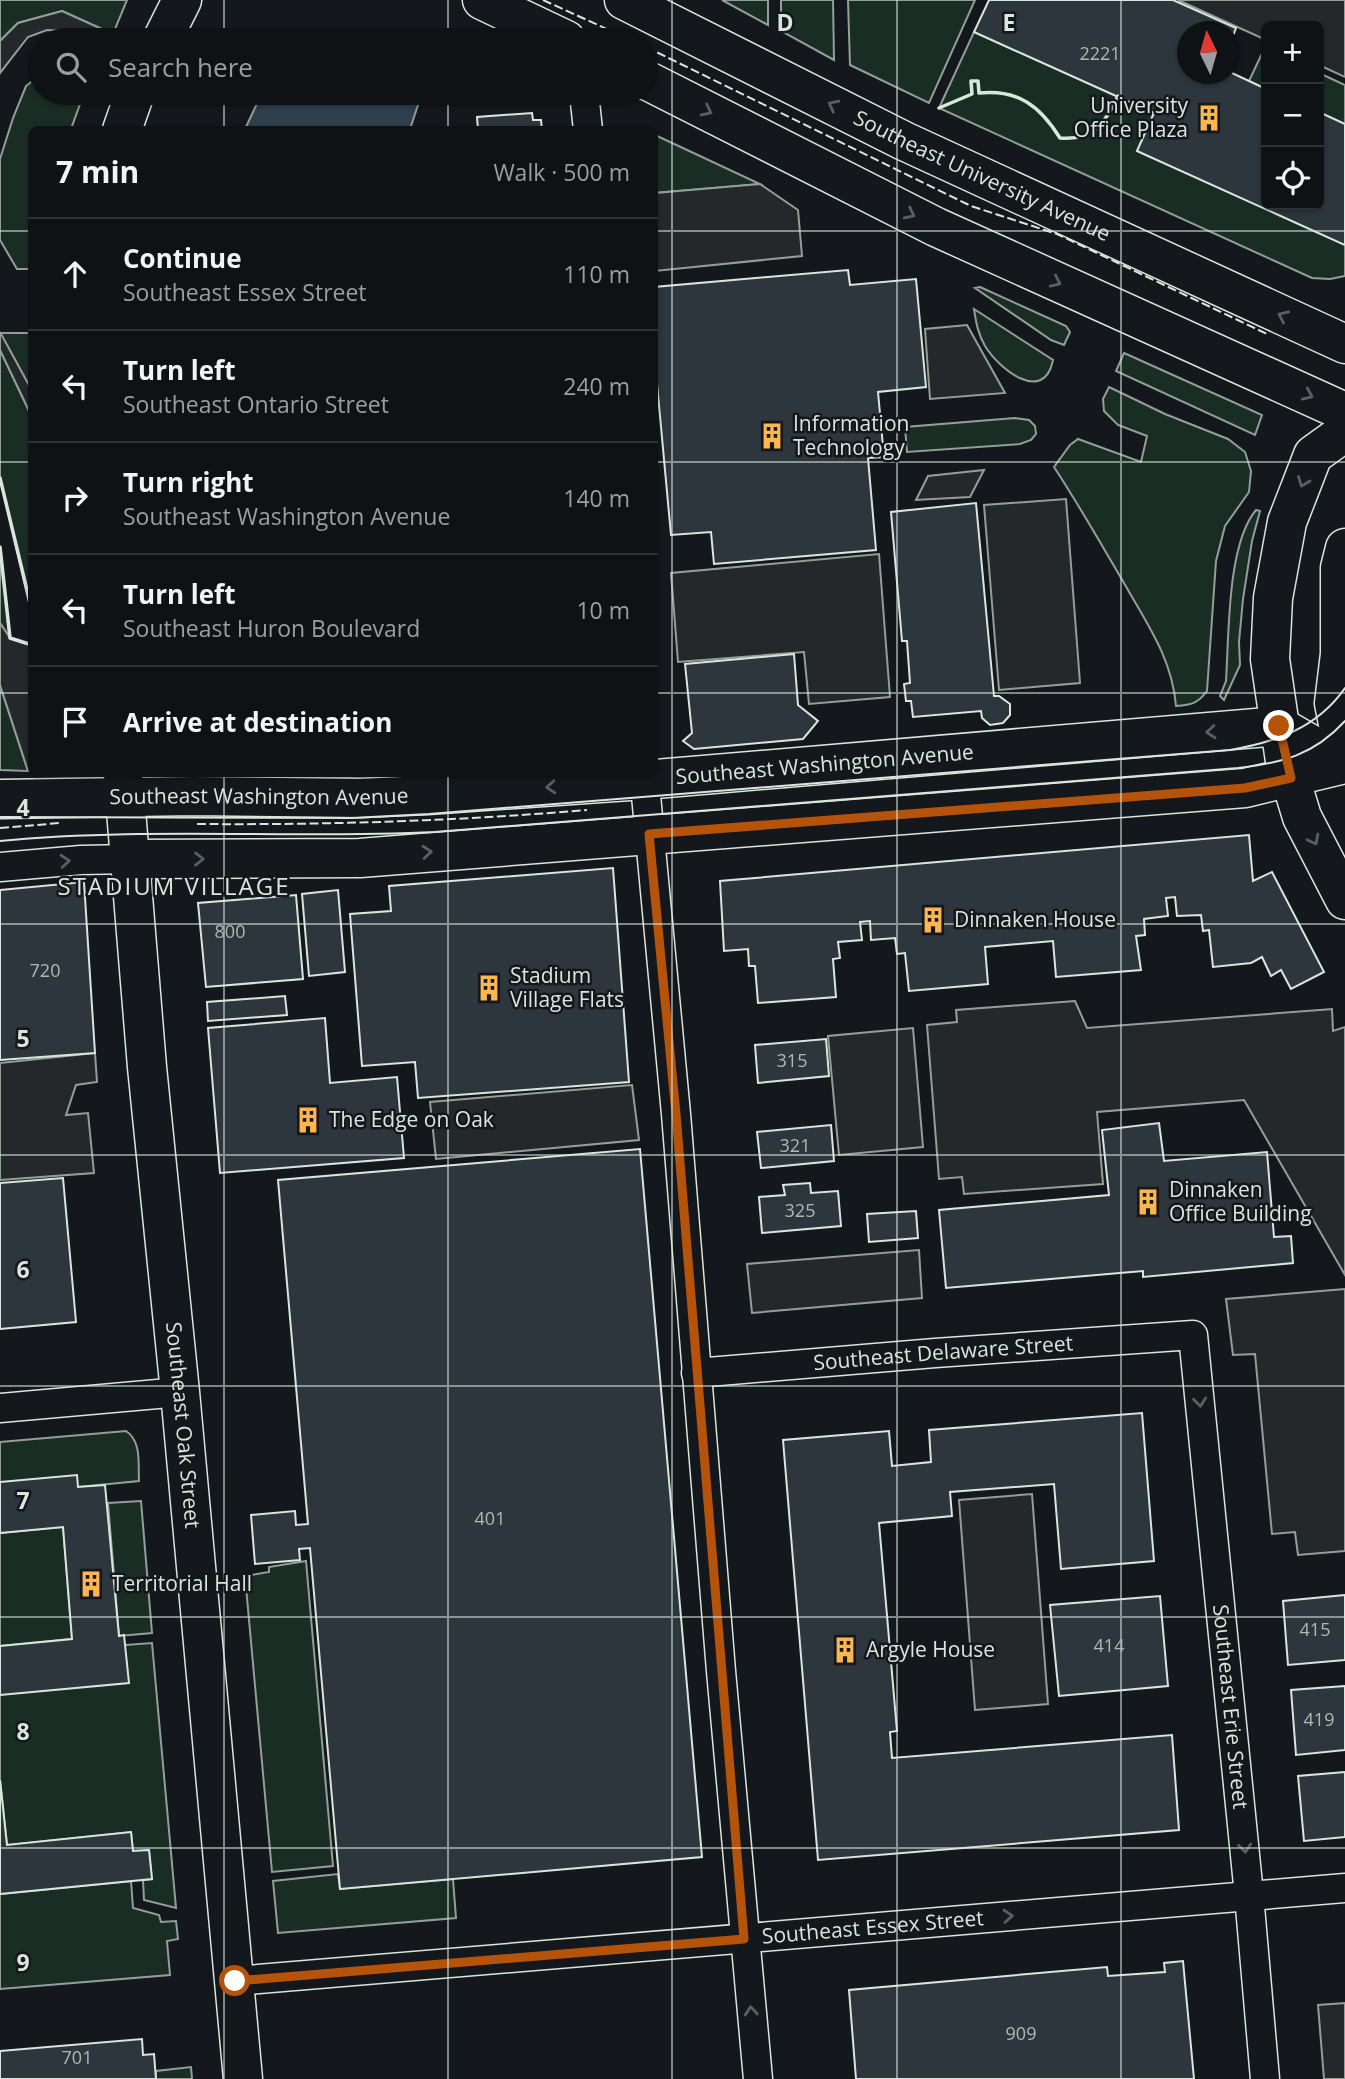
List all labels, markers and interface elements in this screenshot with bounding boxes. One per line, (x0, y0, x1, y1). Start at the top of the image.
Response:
text: D (776, 6, 794, 38)
text: E (1003, 6, 1015, 38)
north arrow (1177, 21, 1240, 84)
map controls (1261, 21, 1324, 210)
button: + (1261, 21, 1324, 84)
search box (28, 28, 658, 105)
house number: 2221 (1079, 41, 1121, 65)
icon: search (52, 48, 90, 86)
text: Search here (108, 49, 253, 85)
button: − (1261, 84, 1324, 147)
place label: University Office Plaza (1074, 91, 1188, 143)
one-way arrow (828, 100, 840, 114)
one-way arrow (700, 102, 712, 116)
street label: Southeast University Avenue (849, 103, 1115, 247)
building icon: University Office Plaza (1194, 103, 1224, 133)
button: locate (1261, 147, 1324, 210)
text: 7 min (56, 151, 139, 192)
text: Walk · 500 m (493, 156, 630, 188)
one-way arrow (903, 205, 915, 219)
text: Continue (123, 240, 242, 276)
icon: ahead (56, 255, 94, 293)
text: 110 m (563, 258, 630, 290)
one-way arrow (1049, 274, 1061, 288)
text: Southeast Essex Street (123, 276, 367, 308)
one-way arrow (1278, 310, 1290, 324)
text: Turn left (123, 352, 235, 388)
icon: left (56, 367, 94, 405)
text: 240 m (563, 370, 630, 402)
one-way arrow (1301, 387, 1313, 401)
text: Southeast Ontario Street (123, 388, 389, 420)
place label: Information Technology (793, 409, 909, 461)
building icon: Information Technology (757, 421, 787, 451)
text: Turn right (123, 464, 254, 500)
one-way arrow (1297, 475, 1311, 487)
icon: right (56, 479, 94, 517)
text: 140 m (563, 482, 630, 514)
text: Southeast Washington Avenue (123, 500, 450, 532)
text: Turn left (123, 576, 235, 612)
icon: left (56, 591, 94, 629)
text: 10 m (576, 594, 630, 626)
text: Southeast Huron Boulevard (123, 612, 420, 644)
icon: arrive (56, 703, 94, 741)
text: Arrive at destination (123, 704, 392, 740)
route end (1263, 710, 1294, 741)
one-way arrow (1205, 724, 1216, 739)
street label: Southeast Washington Avenue (674, 737, 975, 790)
one-way arrow (546, 779, 557, 794)
street label: Southeast Washington Avenue (109, 781, 409, 811)
text: 4 (16, 791, 30, 823)
one-way arrow (1306, 833, 1320, 845)
one-way arrow (421, 845, 432, 860)
one-way arrow (195, 851, 205, 867)
one-way arrow (60, 854, 71, 869)
district label: STADIUM VILLAGE (57, 869, 291, 902)
building icon: Dinnaken House (918, 905, 948, 935)
place label: Dinnaken House (954, 905, 1116, 933)
house number: 800 (215, 919, 245, 943)
house number: 720 (30, 958, 60, 982)
place label: Stadium Village Flats (510, 961, 624, 1013)
building icon: Stadium Village Flats (474, 973, 504, 1003)
text: 5 (16, 1022, 30, 1054)
house number: 315 (777, 1048, 807, 1072)
building icon: The Edge on Oak (293, 1105, 323, 1135)
place label: The Edge on Oak (329, 1105, 494, 1133)
house number: 321 (780, 1133, 810, 1157)
place label: Dinnaken Office Building (1169, 1175, 1312, 1227)
building icon: Dinnaken Office Building (1133, 1187, 1163, 1217)
house number: 325 (785, 1198, 815, 1222)
text: 6 (16, 1253, 30, 1285)
street label: Southeast Oak Street (160, 1321, 207, 1530)
street label: Southeast Delaware Street (812, 1328, 1074, 1376)
one-way arrow (1192, 1397, 1207, 1408)
text: 7 (16, 1484, 30, 1516)
house number: 401 (475, 1506, 505, 1530)
building icon: Territorial Hall (76, 1569, 106, 1599)
place label: Territorial Hall (112, 1569, 252, 1597)
street label: Southeast Erie Street (1207, 1603, 1255, 1810)
house number: 415 (1300, 1617, 1330, 1641)
house number: 414 (1094, 1633, 1124, 1657)
building icon: Argyle House (830, 1635, 860, 1665)
place label: Argyle House (866, 1635, 995, 1663)
house number: 419 (1304, 1707, 1334, 1731)
text: 8 (16, 1715, 30, 1747)
one-way arrow (1237, 1843, 1252, 1854)
street label: Southeast Essex Street (761, 1903, 985, 1950)
one-way arrow (1003, 1909, 1014, 1924)
text: 9 (16, 1946, 30, 1978)
route start (219, 1965, 250, 1996)
one-way arrow (744, 2005, 759, 2017)
house number: 909 (1006, 2021, 1036, 2045)
house number: 701 (62, 2045, 92, 2069)

